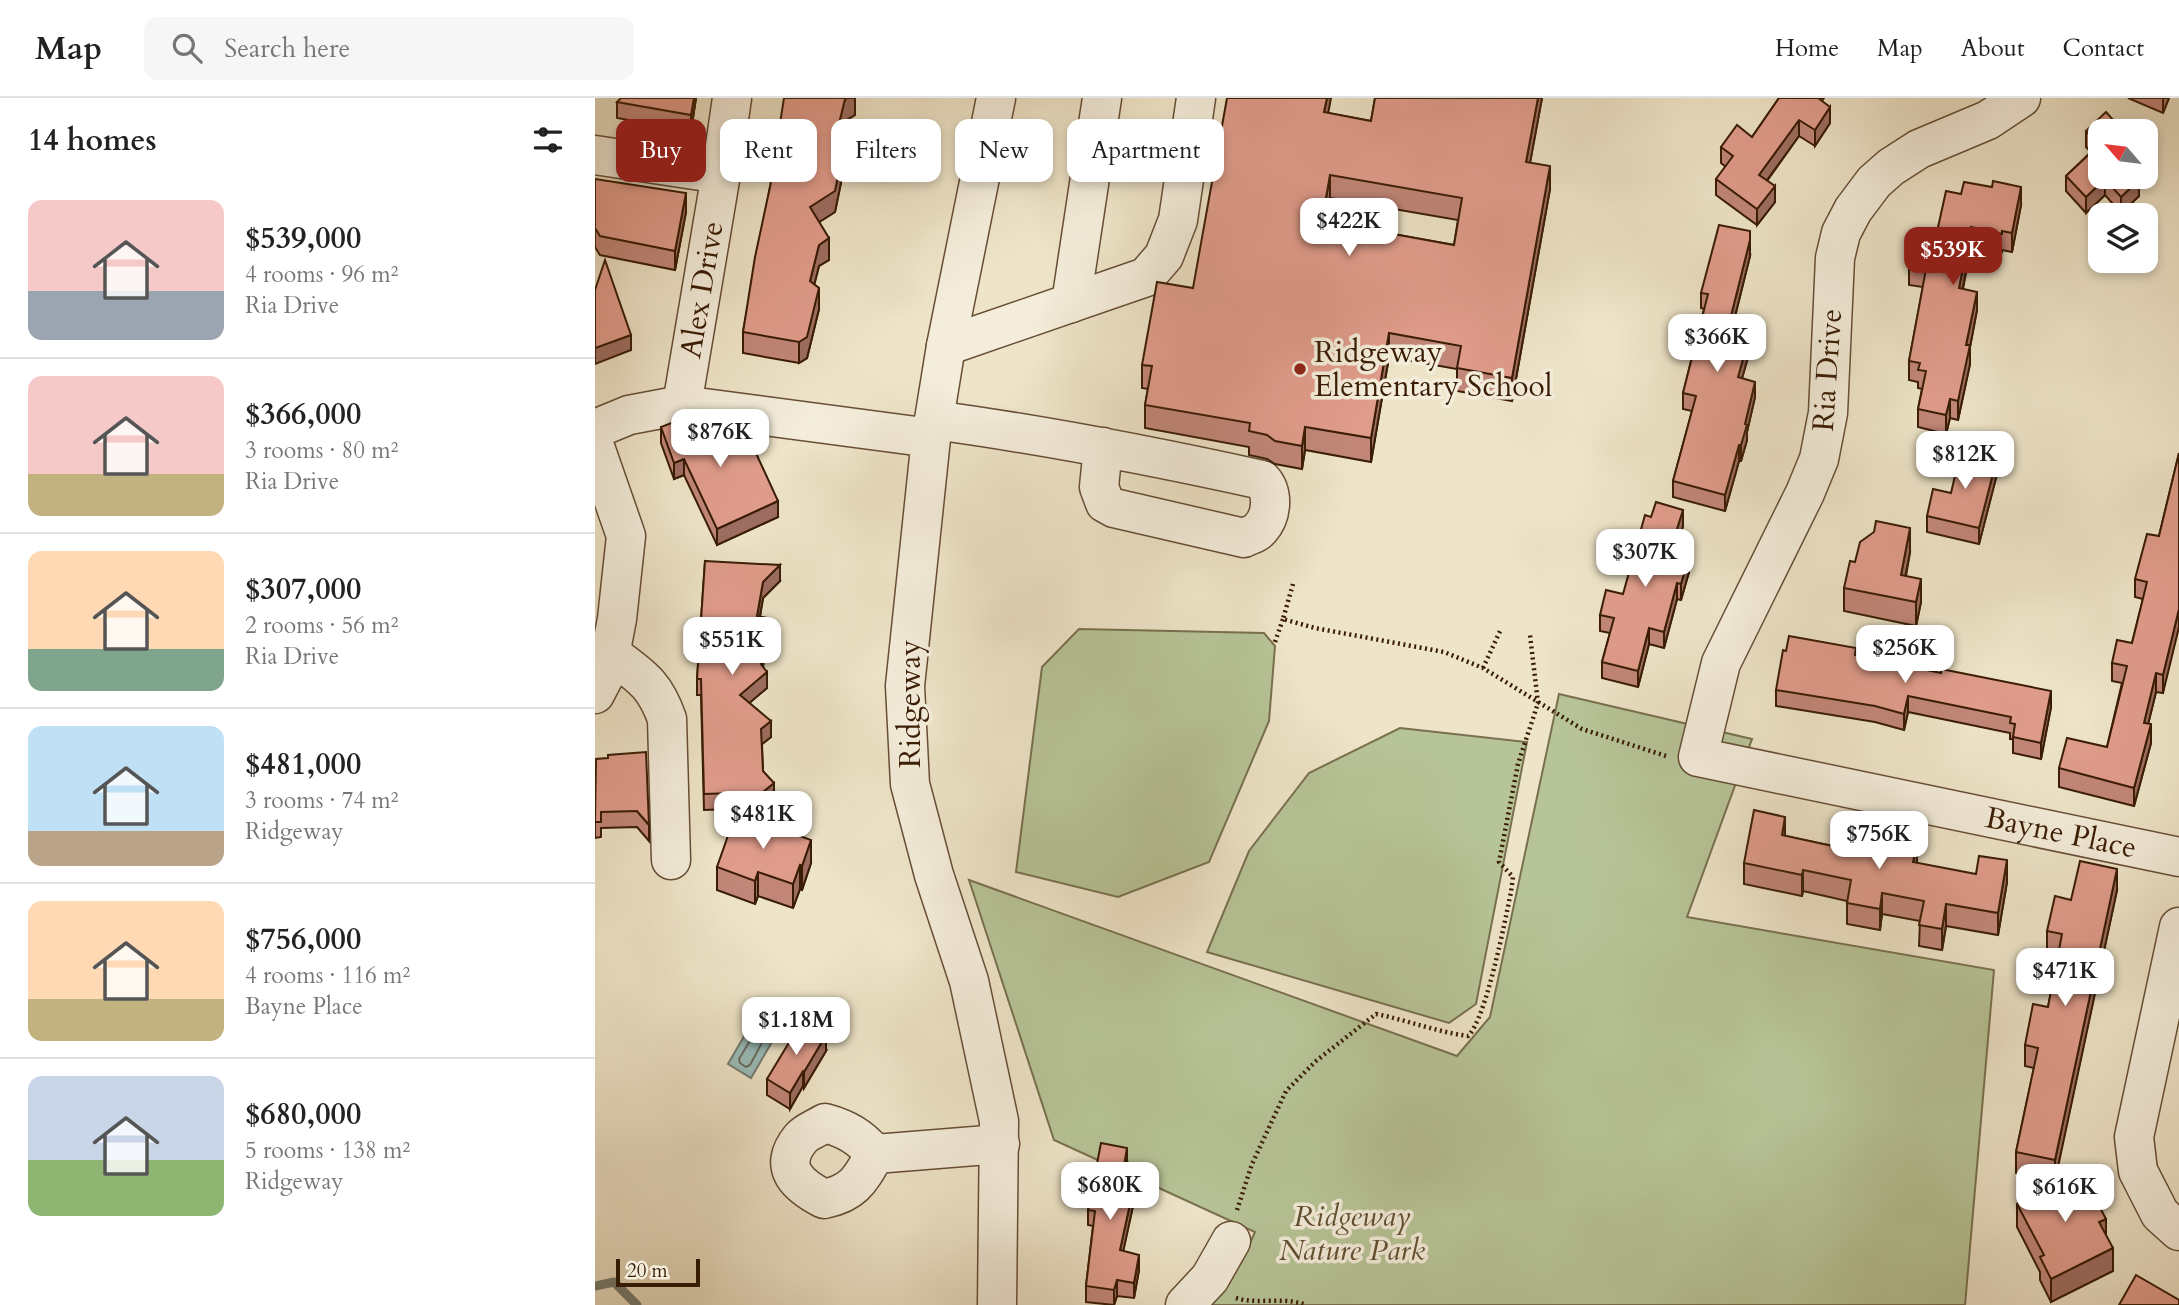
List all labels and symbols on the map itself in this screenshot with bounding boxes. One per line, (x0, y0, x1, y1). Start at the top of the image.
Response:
north arrow (2088, 119, 2158, 189)
pin: $422K (1300, 198, 1398, 258)
street label: Alex Drive (670, 218, 734, 361)
pin: $539K (1904, 228, 2002, 287)
street label: Ria Drive (1803, 307, 1852, 433)
pin: $366K (1668, 314, 1766, 374)
place label: Ridgeway Elementary School (1314, 332, 1553, 407)
marker: Ridgeway Elementary School (1292, 361, 1308, 377)
pin: $876K (671, 410, 769, 469)
pin: $812K (1916, 432, 2014, 491)
pin: $307K (1596, 530, 1694, 589)
pin: $551K (683, 618, 781, 677)
pin: $256K (1856, 626, 1954, 685)
street label: Ridgeway (890, 640, 931, 768)
pin: $481K (714, 792, 812, 851)
street label: Bayne Place (1981, 797, 2140, 869)
pin: $756K (1830, 812, 1928, 871)
pin: $471K (2016, 948, 2114, 1008)
pin: $1.18M (739, 998, 853, 1057)
pin: $680K (1061, 1162, 1159, 1222)
pin: $616K (2016, 1164, 2114, 1224)
park label: Ridgeway Nature Park (1279, 1196, 1425, 1271)
scale bar (616, 1256, 700, 1288)

